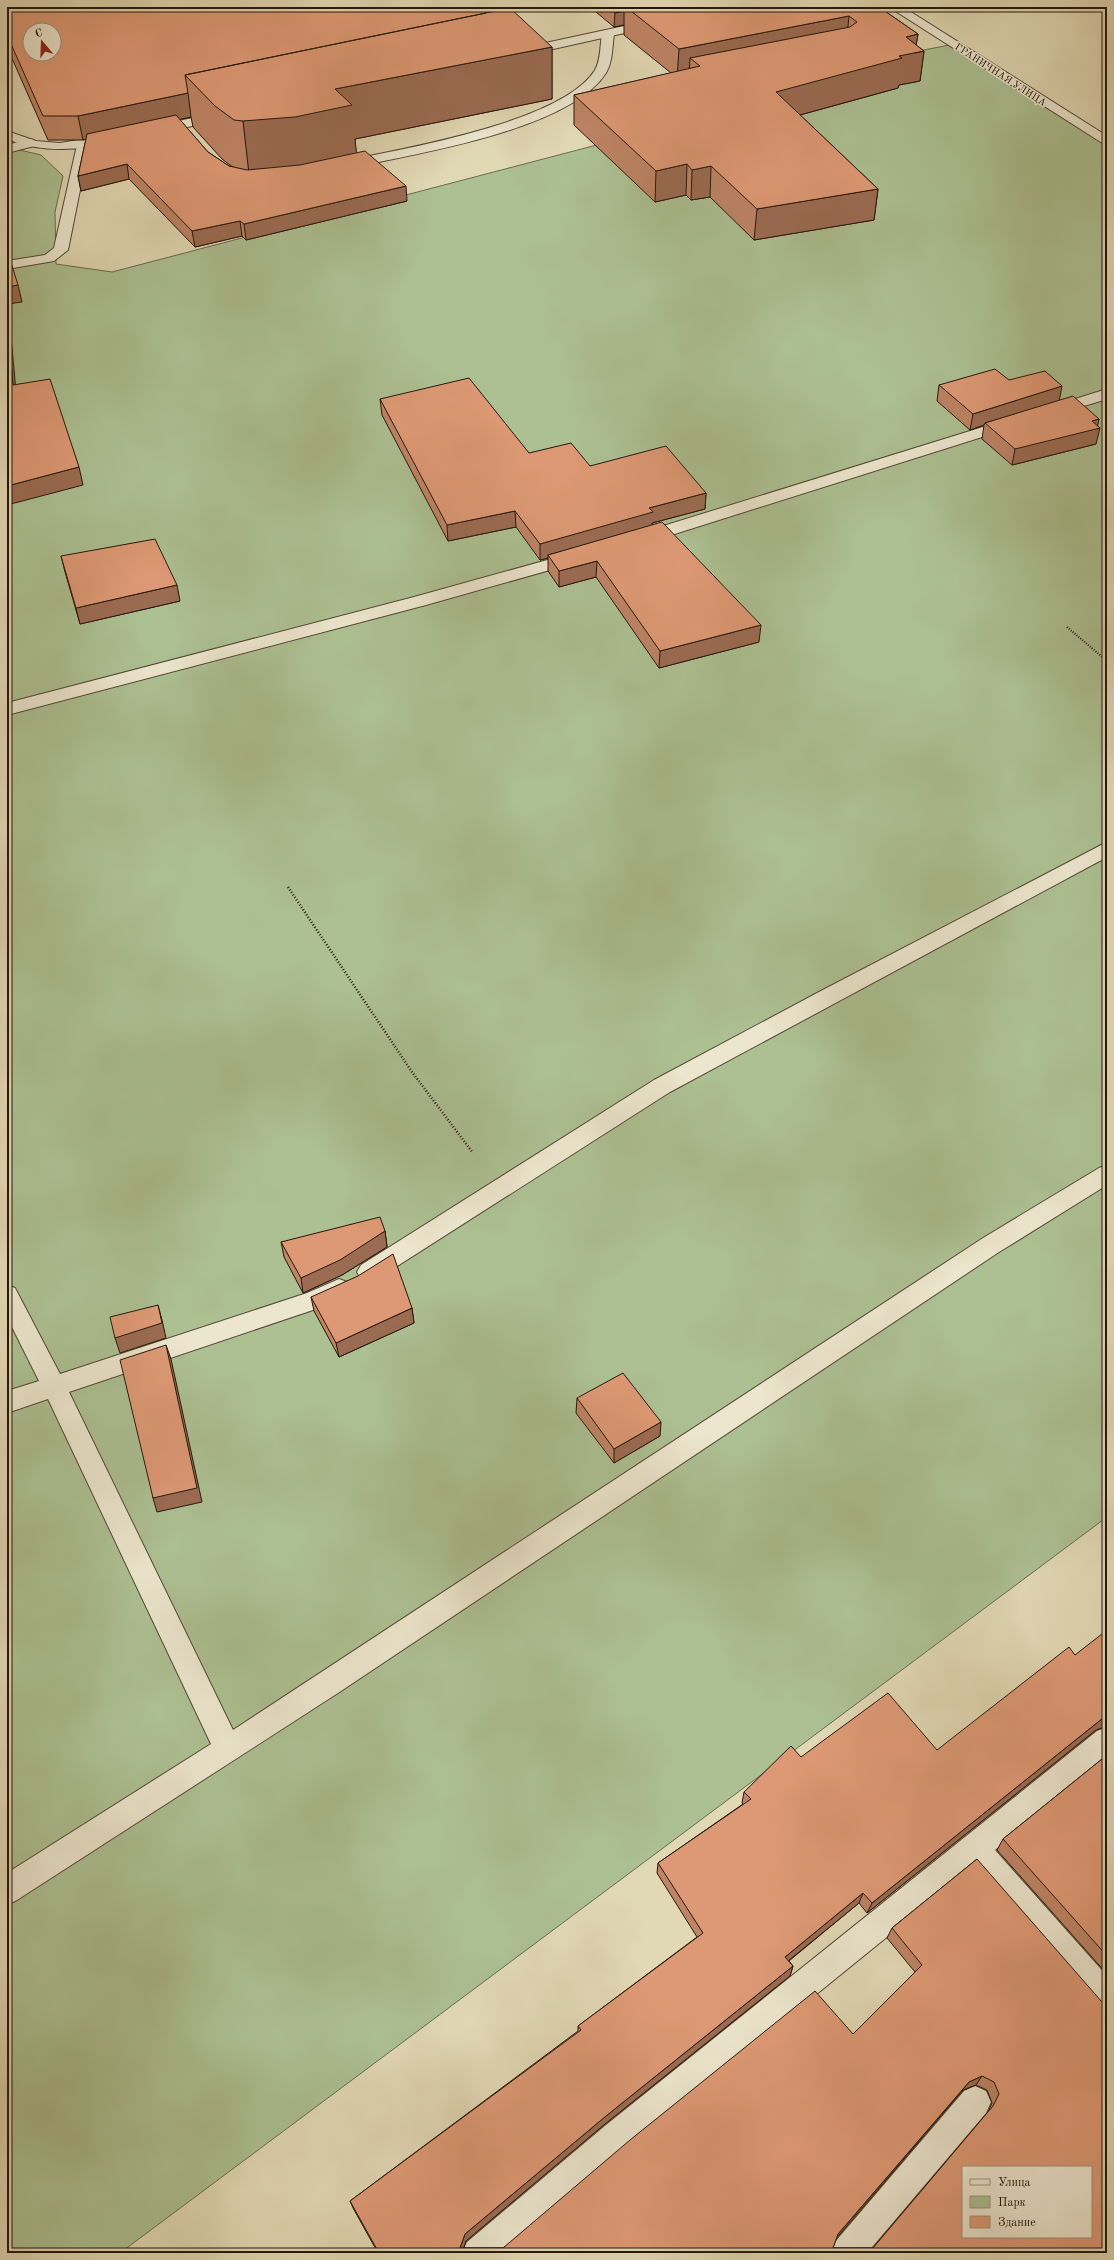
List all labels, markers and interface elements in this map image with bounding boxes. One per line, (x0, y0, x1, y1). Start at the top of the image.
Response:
north arrow (22, 22, 62, 62)
text: С (34, 28, 44, 40)
street label: ГРАНИЧНАЯ УЛИЦА (953, 42, 1048, 108)
legend (962, 2166, 1092, 2238)
text: Улица (998, 2177, 1031, 2189)
text: Парк (998, 2197, 1026, 2209)
text: Здание (998, 2217, 1036, 2229)

